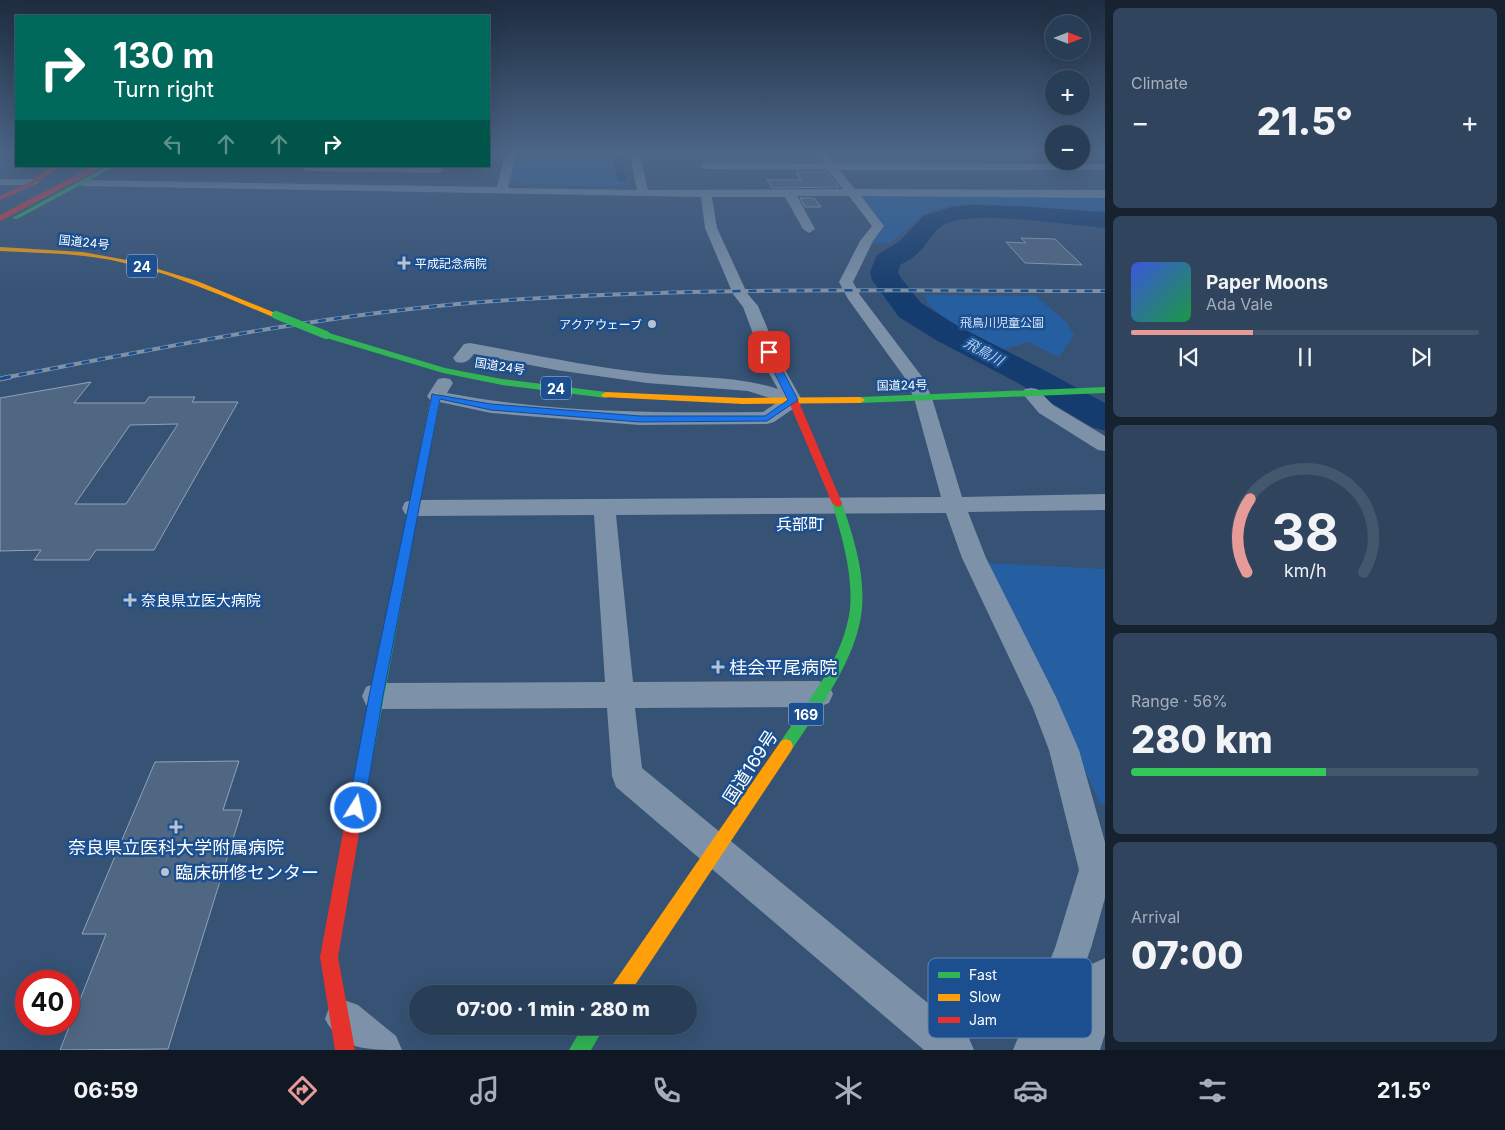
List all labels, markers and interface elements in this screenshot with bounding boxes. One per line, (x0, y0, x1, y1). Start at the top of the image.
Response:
north arrow (1045, 15, 1090, 60)
map controls (1045, 15, 1090, 170)
text: 130 m (113, 34, 215, 76)
icon: right (30, 35, 95, 100)
button: + (1045, 70, 1090, 115)
text: Climate (1131, 73, 1188, 93)
text: Turn right (113, 76, 214, 102)
text: 21.5° (1257, 98, 1353, 144)
text: − (1131, 105, 1150, 139)
text: + (1460, 105, 1479, 139)
button: − (1045, 125, 1090, 170)
icon: left (159, 130, 187, 158)
icon: ahead (212, 130, 240, 158)
icon: ahead (265, 130, 293, 158)
icon: right (318, 130, 346, 158)
street label: 国道24号 (58, 232, 110, 252)
road number: 24 (127, 255, 157, 278)
marker: 平成記念病院 (397, 256, 411, 270)
place label: 平成記念病院 (415, 256, 487, 271)
text: Paper Moons (1206, 271, 1328, 294)
text: Ada Vale (1206, 294, 1273, 314)
park label: 飛鳥川児童公園 (960, 315, 1044, 330)
place label: アクアウェーブ (559, 317, 642, 332)
marker: アクアウェーブ (646, 318, 658, 330)
pin (748, 331, 790, 373)
water label: 飛鳥川 (962, 333, 1008, 370)
icon: arrive (755, 338, 783, 366)
icon: previous (1175, 343, 1203, 371)
icon: pause (1291, 343, 1319, 371)
icon: next (1407, 343, 1435, 371)
street label: 国道24号 (474, 355, 526, 377)
road number: 24 (541, 376, 571, 399)
street label: 国道24号 (876, 377, 928, 393)
text: 38 (1271, 501, 1339, 564)
district label: 兵部町 (776, 514, 824, 534)
text: km/h (1284, 560, 1326, 581)
place label: 奈良県立医大病院 (141, 591, 261, 610)
marker: 奈良県立医大病院 (123, 593, 137, 607)
place label: 桂会平尾病院 (729, 657, 837, 678)
marker: 桂会平尾病院 (711, 660, 725, 674)
text: Range · 56% (1131, 691, 1228, 711)
road number: 169 (788, 702, 824, 726)
text: 280 km (1131, 716, 1273, 762)
street label: 国道169号 (718, 726, 782, 808)
position arrow (329, 781, 381, 833)
marker: 奈良県立医科大学附属病院 (169, 820, 183, 834)
place label: 奈良県立医科大学附属病院 (68, 837, 284, 858)
place label: 臨床研修センター (175, 862, 319, 883)
marker: 臨床研修センター (159, 866, 171, 878)
text: Arrival (1131, 907, 1180, 927)
text: 07:00 (1131, 932, 1244, 978)
legend (928, 958, 1092, 1038)
text: Fast (969, 966, 997, 983)
speed limit sign: 40 (15, 970, 80, 1035)
text: Slow (969, 988, 1001, 1005)
text: 07:00 · 1 min · 280 m (456, 998, 650, 1021)
text: Jam (969, 1011, 997, 1028)
icon: directions (285, 1073, 320, 1108)
icon: music (467, 1073, 502, 1108)
icon: phone (649, 1073, 684, 1108)
icon: climate (831, 1073, 866, 1108)
icon: car (1013, 1073, 1048, 1108)
icon: filters (1195, 1073, 1230, 1108)
text: 06:59 (73, 1077, 138, 1103)
text: 21.5° (1377, 1077, 1431, 1103)

